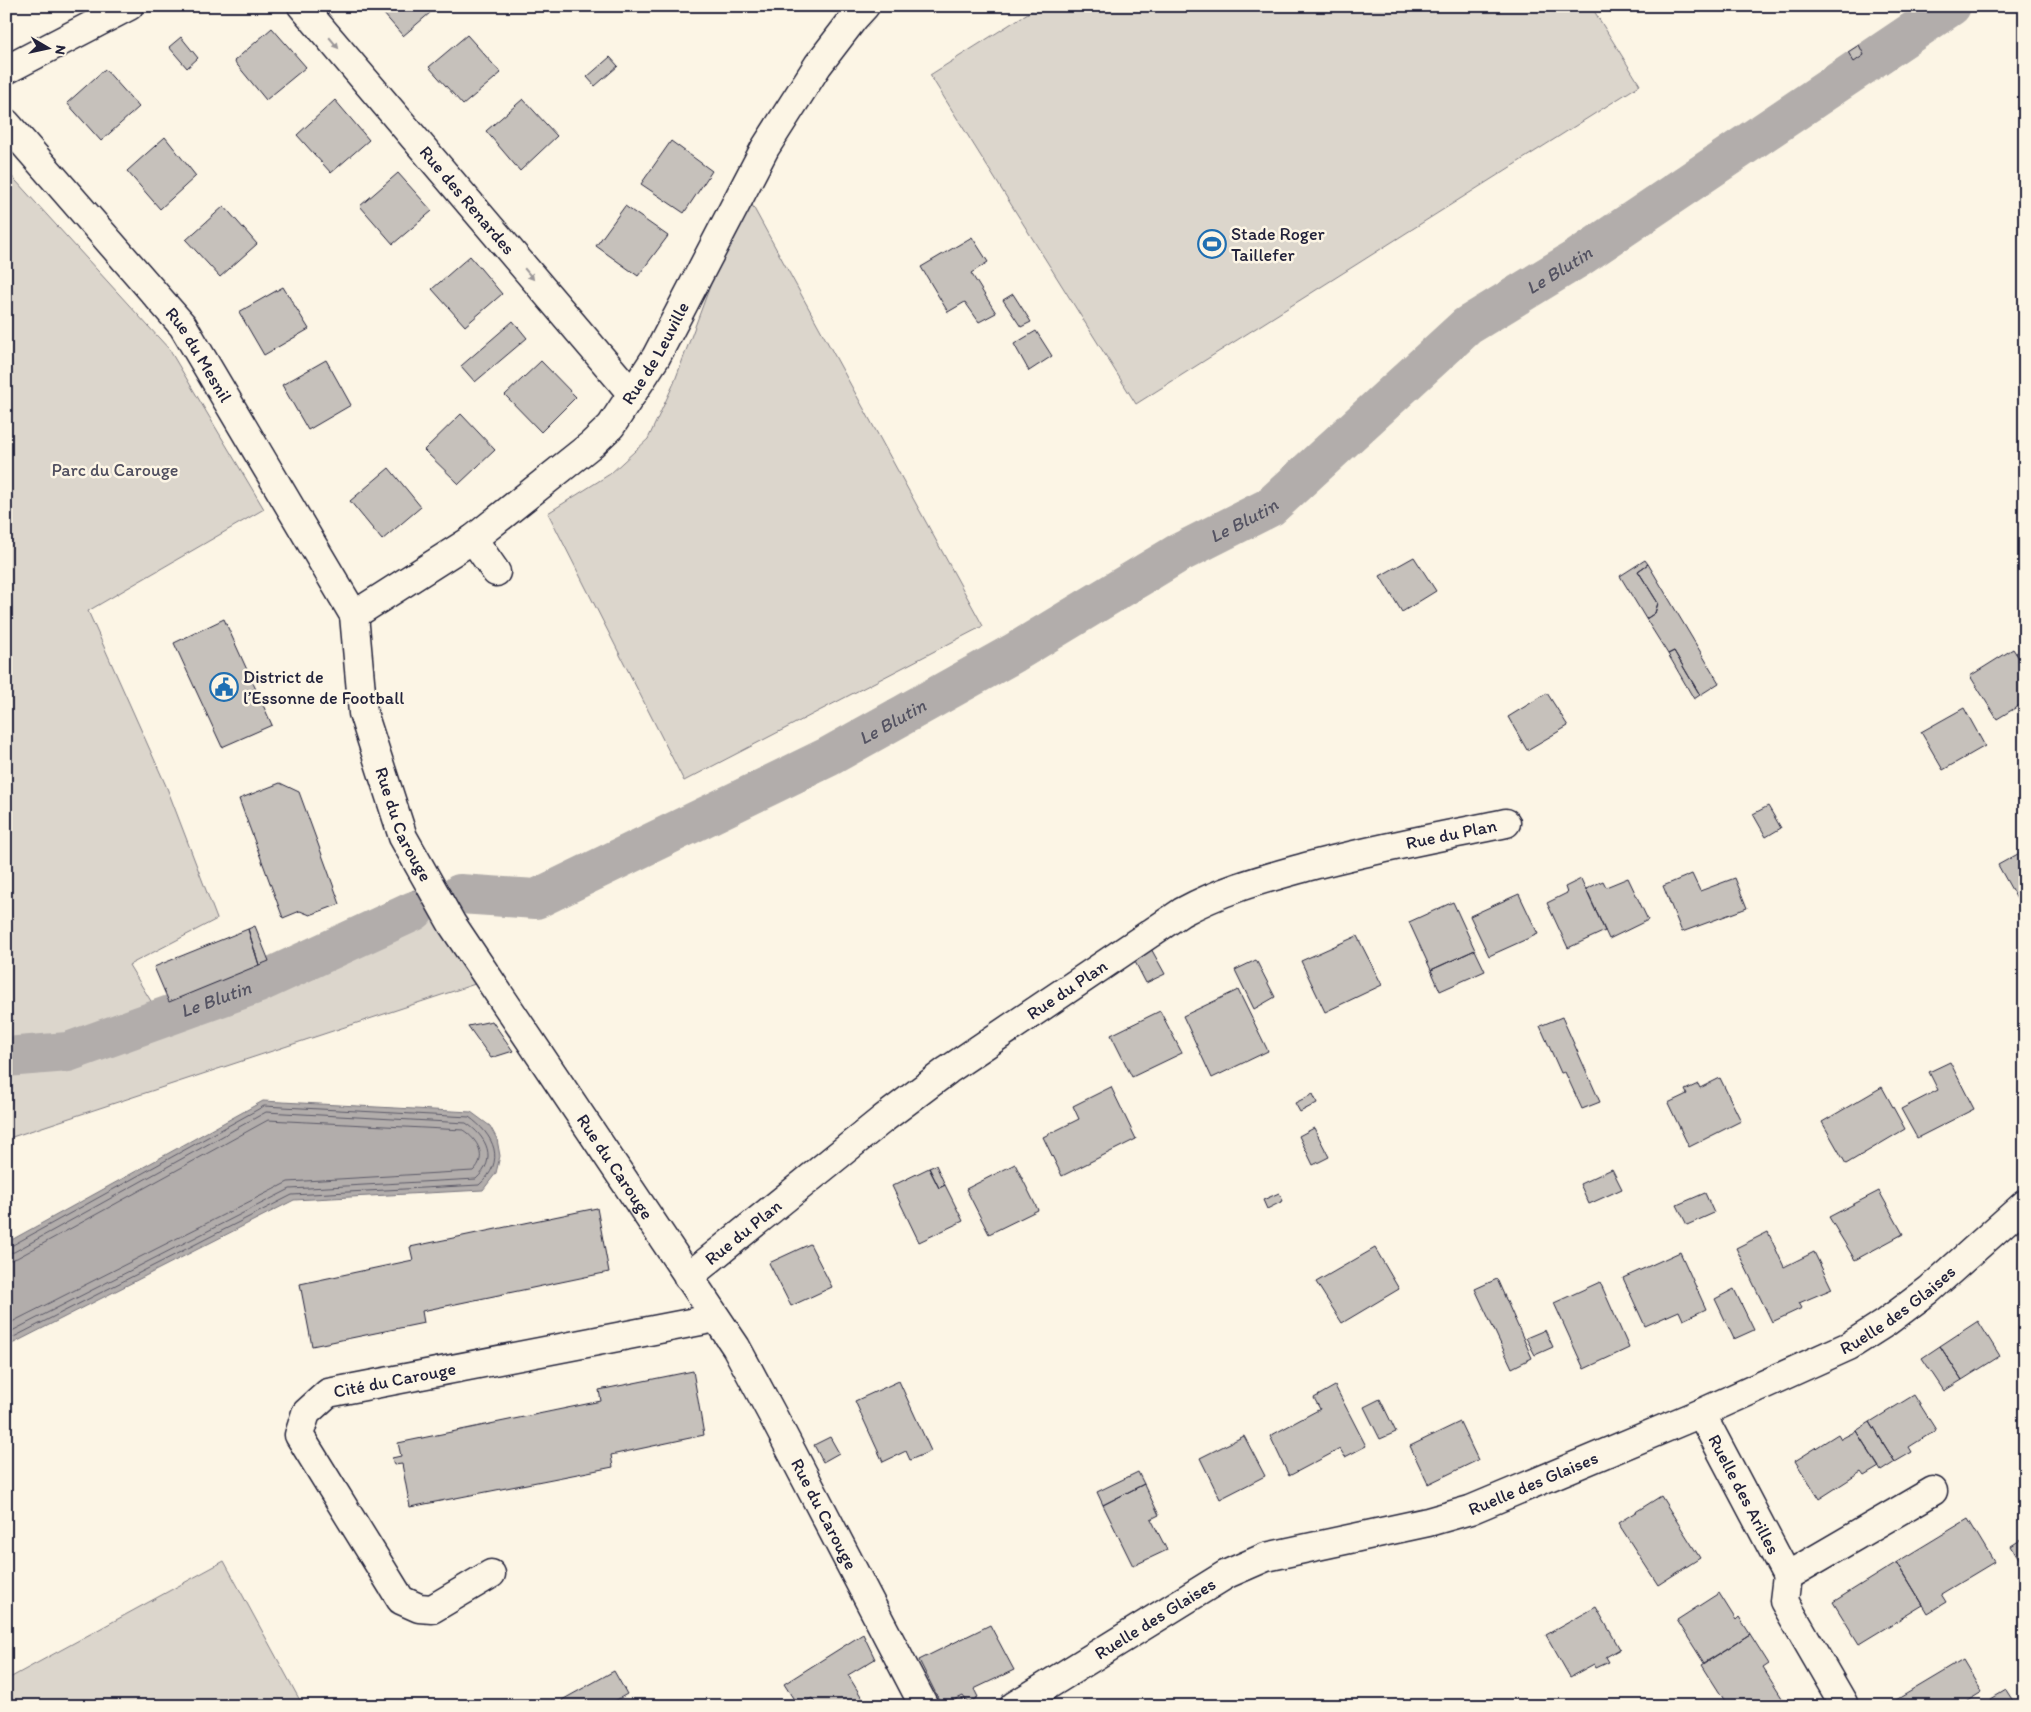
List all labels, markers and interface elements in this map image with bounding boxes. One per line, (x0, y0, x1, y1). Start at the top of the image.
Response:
north arrow (22, 22, 72, 72)
one-way arrow (328, 37, 339, 49)
text: N (51, 44, 69, 56)
street label: Rue des Renardes (415, 141, 520, 259)
place label: Stade Roger Taillefer (1231, 223, 1326, 266)
sports icon: Stade Roger Taillefer (1197, 229, 1227, 259)
water label: Le Blutin (1521, 240, 1596, 299)
one-way arrow (524, 267, 535, 280)
street label: Rue de Leuville (617, 298, 694, 409)
street label: Rue du Mesnil (161, 303, 237, 406)
park label: Parc du Carouge (51, 459, 179, 481)
water label: Le Blutin (1205, 494, 1283, 547)
place label: District de l’Essonne de Football (243, 666, 404, 709)
public building icon: District de l’Essonne de Football (209, 672, 239, 702)
water label: Le Blutin (854, 693, 930, 749)
street label: Rue du Carouge (370, 764, 437, 885)
street label: Rue du Plan (1404, 814, 1499, 854)
street label: Rue du Plan (1023, 955, 1112, 1025)
water label: Le Blutin (177, 975, 254, 1022)
street label: Rue du Carouge (572, 1110, 658, 1224)
street label: Rue du Plan (700, 1195, 786, 1270)
street label: Ruelle des Glaises (1836, 1260, 1960, 1360)
street label: Cité du Carouge (332, 1358, 458, 1403)
street label: Ruelle des Arilles (1703, 1431, 1785, 1558)
street label: Ruelle des Glaises (1465, 1447, 1601, 1520)
street label: Rue du Carouge (786, 1455, 862, 1573)
street label: Ruelle des Glaises (1090, 1573, 1220, 1664)

